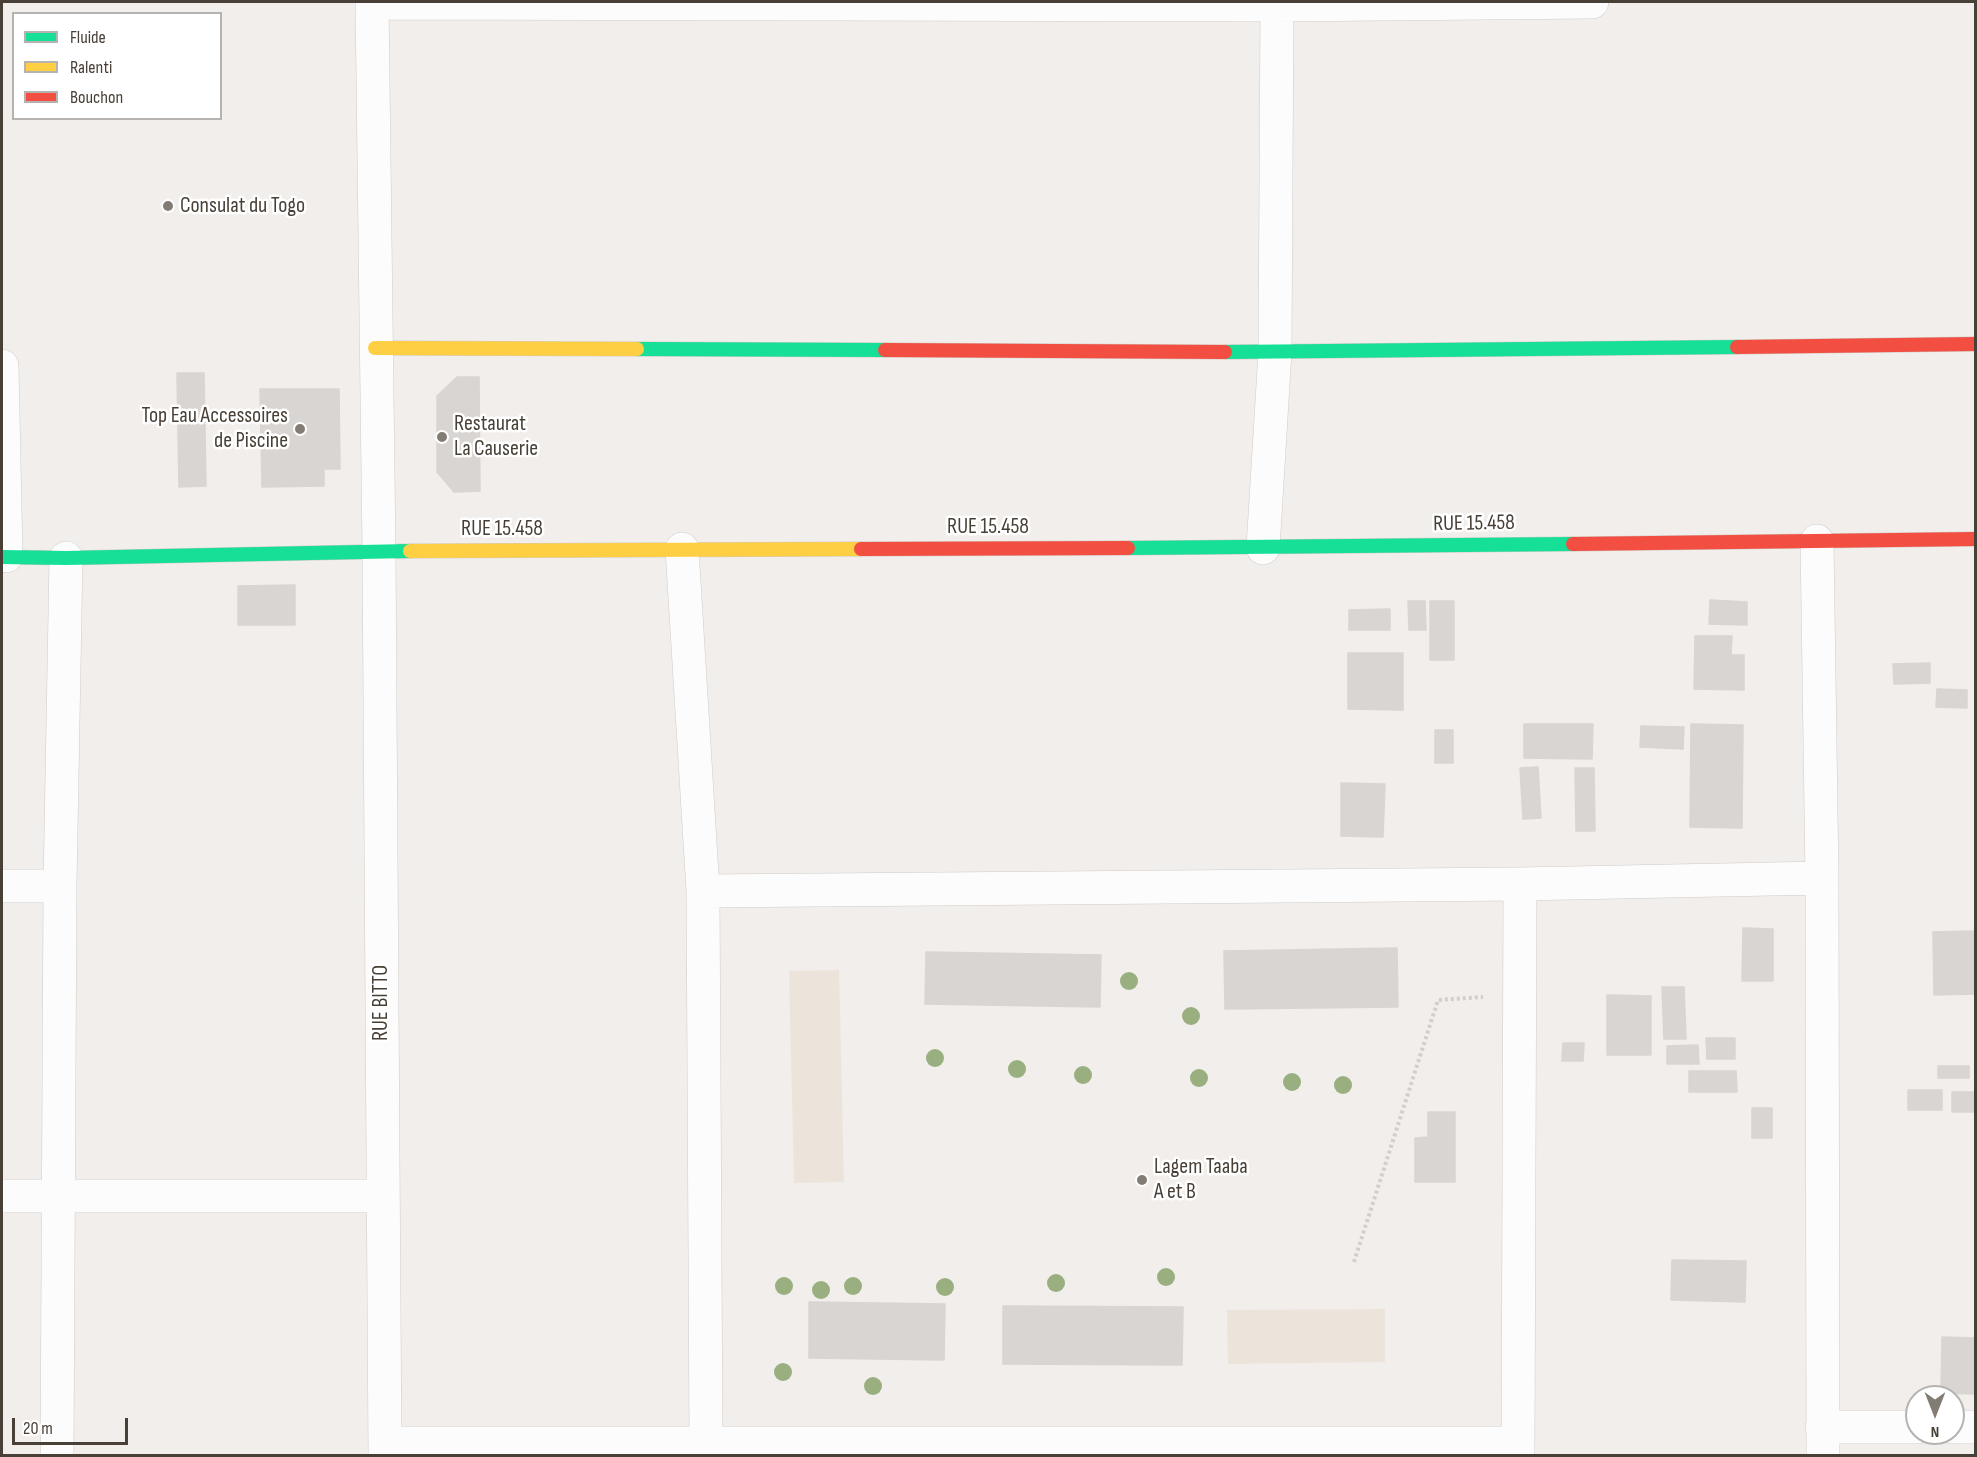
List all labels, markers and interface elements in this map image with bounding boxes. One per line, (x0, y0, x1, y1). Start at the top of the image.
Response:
legend (12, 12, 222, 120)
text: Fluide (70, 27, 106, 48)
text: Ralenti (70, 57, 112, 78)
text: Bouchon (70, 87, 123, 108)
place label: Consulat du Togo (180, 193, 305, 219)
marker: Consulat du Togo (161, 199, 175, 213)
place label: Top Eau Accessoires de Piscine (141, 403, 288, 454)
place label: Restaurat La Causerie (454, 411, 538, 463)
marker: Top Eau Accessoires de Piscine (293, 422, 307, 436)
marker: Restaurat La Causerie (435, 430, 449, 444)
street label: RUE 15.458 (1433, 510, 1515, 538)
street label: RUE 15.458 (947, 514, 1029, 540)
street label: RUE 15.458 (461, 516, 543, 542)
street label: RUE BITTO (368, 965, 394, 1041)
place label: Lagem Taaba A et B (1154, 1154, 1248, 1206)
marker: Lagem Taaba A et B (1135, 1173, 1149, 1187)
north arrow (1905, 1385, 1965, 1445)
scale bar (15, 1406, 130, 1444)
text: 20 m (23, 1418, 53, 1439)
text: N (1931, 1422, 1939, 1441)

